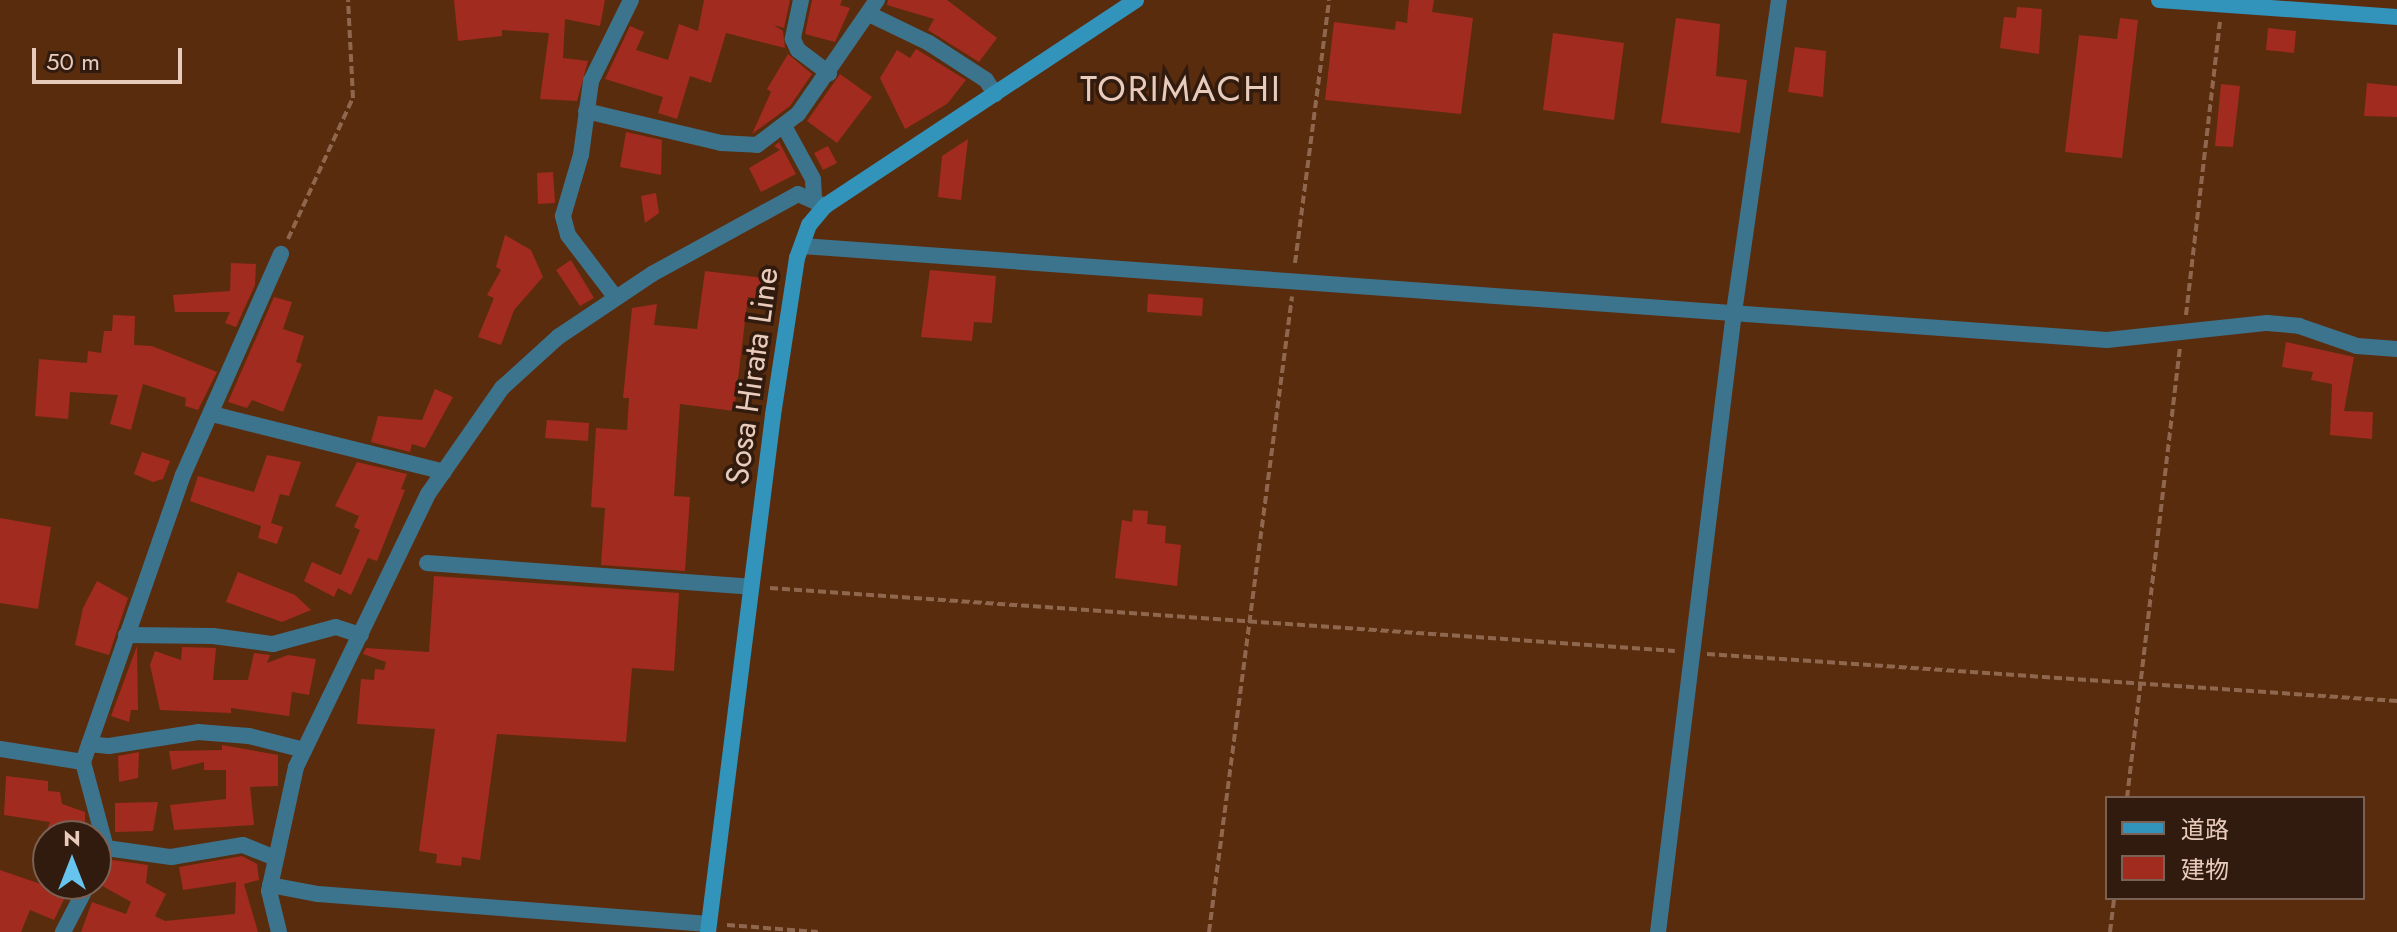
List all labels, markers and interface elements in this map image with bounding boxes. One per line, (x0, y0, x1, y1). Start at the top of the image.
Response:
scale bar (36, 32, 186, 82)
text: 50 m (46, 44, 100, 79)
district label: TORIMACHI (1080, 67, 1282, 111)
street label: Sosa Hirata Line (718, 265, 786, 487)
legend (2105, 796, 2365, 900)
text: 道路 (2181, 812, 2229, 847)
north arrow (32, 820, 112, 900)
text: N (63, 822, 81, 854)
text: 建物 (2181, 852, 2229, 887)

